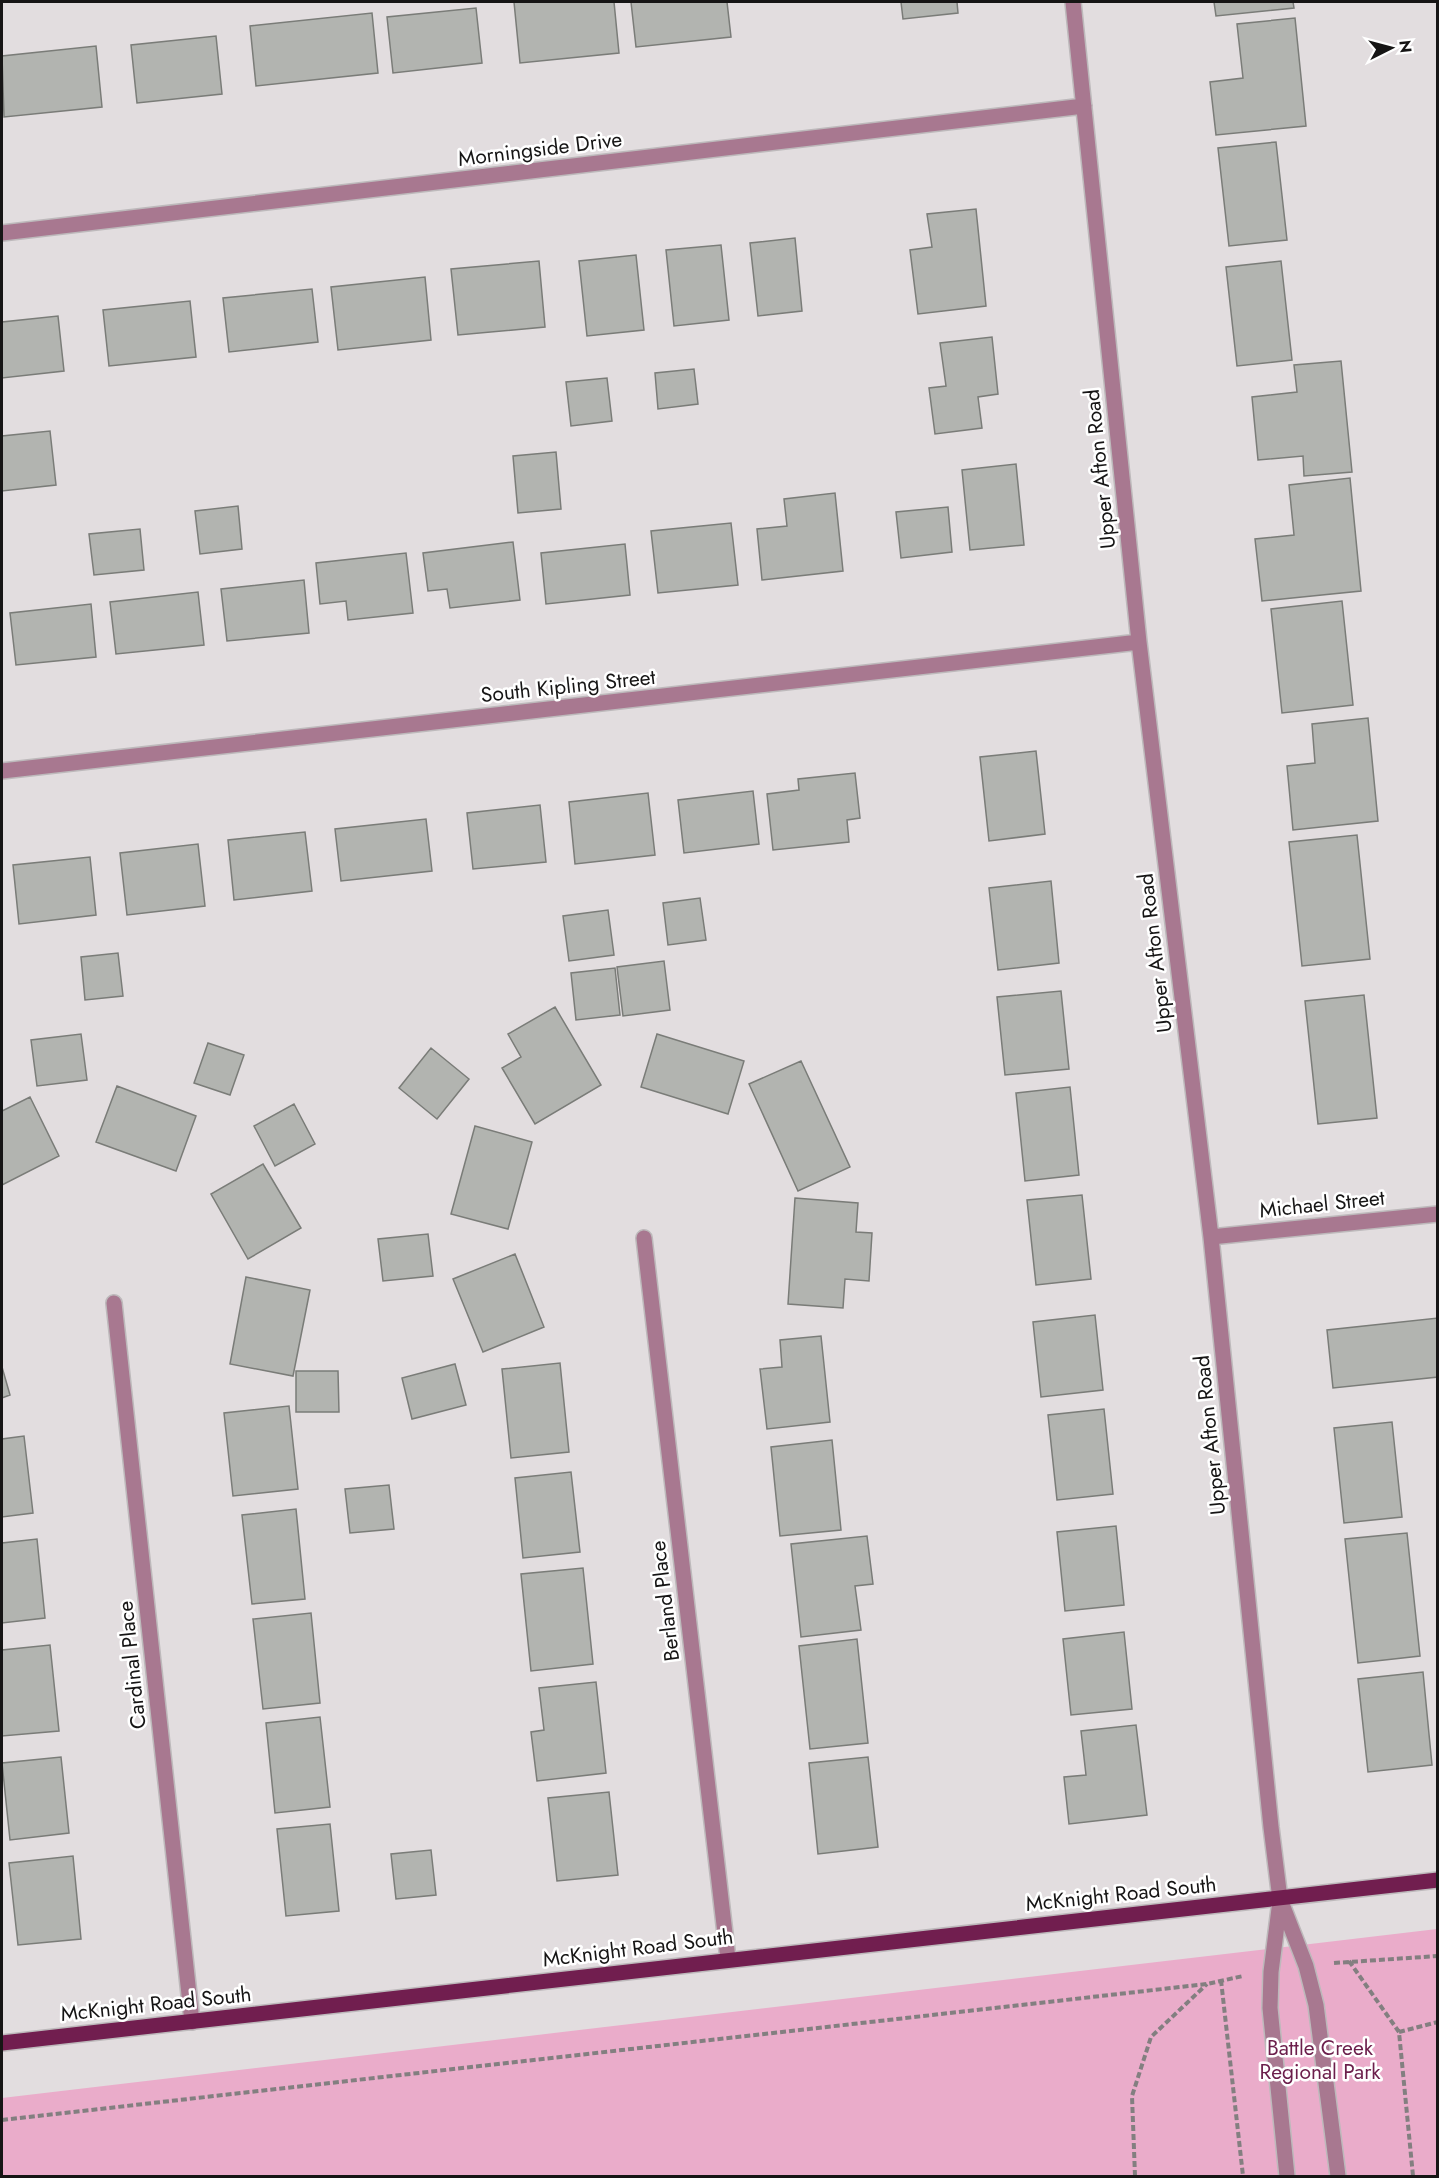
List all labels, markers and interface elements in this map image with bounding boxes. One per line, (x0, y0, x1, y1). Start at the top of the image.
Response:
north arrow (1361, 18, 1421, 78)
text: N (1393, 39, 1418, 54)
street label: Morningside Drive (456, 124, 624, 174)
street label: Upper Afton Road (1077, 388, 1123, 550)
street label: South Kipling Street (479, 662, 657, 710)
street label: Upper Afton Road (1130, 872, 1180, 1034)
street label: Michael Street (1258, 1183, 1386, 1225)
street label: Upper Afton Road (1187, 1354, 1233, 1516)
street label: Berland Place (643, 1539, 687, 1663)
street label: Cardinal Place (110, 1599, 154, 1731)
street label: McKnight Road South (1024, 1869, 1218, 1919)
street label: McKnight Road South (541, 1921, 735, 1975)
street label: McKnight Road South (59, 1979, 253, 2029)
park label: Battle Creek Regional Park (1259, 2033, 1381, 2087)

